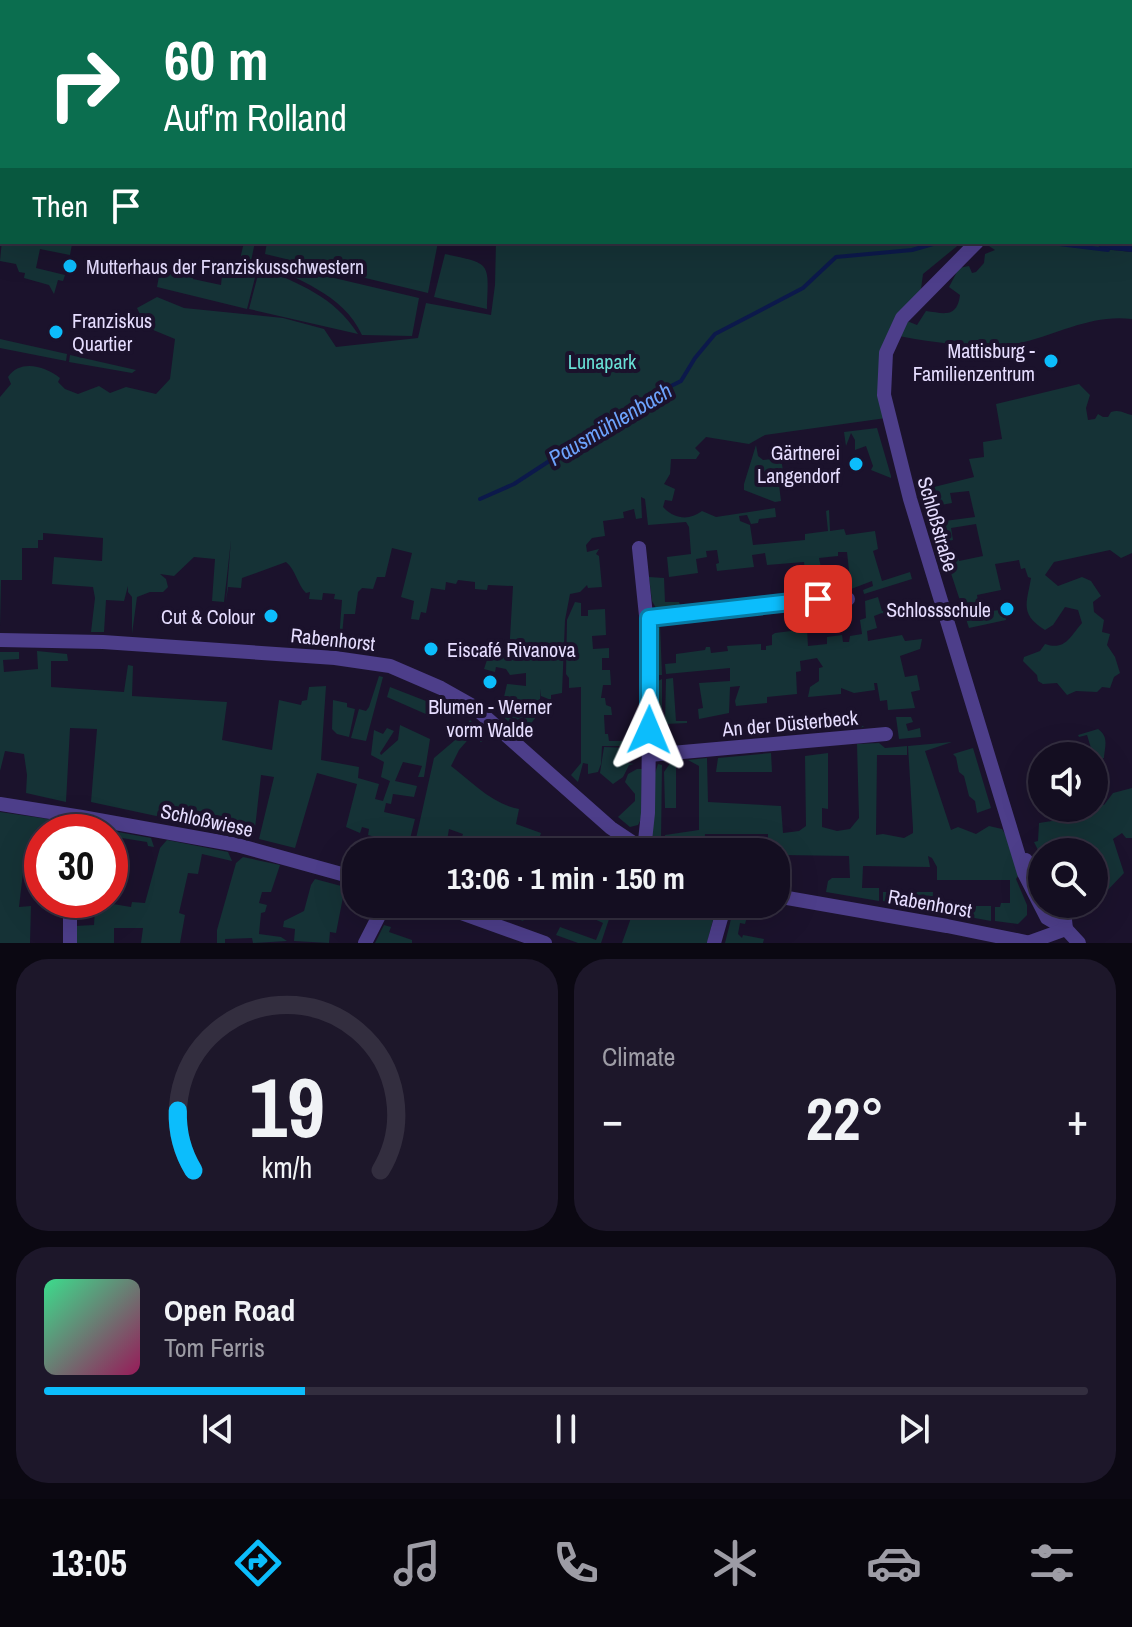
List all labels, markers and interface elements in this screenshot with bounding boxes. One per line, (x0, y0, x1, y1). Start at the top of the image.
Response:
text: 60 m (164, 22, 269, 97)
icon: right (32, 32, 136, 136)
text: Auf'm Rolland (164, 94, 347, 142)
icon: arrive (104, 184, 148, 228)
text: Then (32, 186, 88, 226)
place label: Mutterhaus der Franziskusschwestern (86, 253, 364, 280)
marker: Mutterhaus der Franziskusschwestern (61, 257, 79, 275)
place label: Franziskus Quartier (72, 307, 152, 357)
marker: Franziskus Quartier (47, 323, 65, 341)
place label: Mattisburg - Familienzentrum (913, 337, 1036, 387)
park label: Lunapark (568, 348, 637, 375)
marker: Mattisburg - Familienzentrum (1042, 352, 1060, 370)
water label: Pausmühlenbach (543, 375, 677, 473)
place label: Gärtnerei Langendorf (757, 439, 840, 489)
marker: Gärtnerei Langendorf (847, 455, 865, 473)
street label: Schloßstraße (912, 473, 964, 575)
pin (784, 565, 852, 633)
icon: arrive (796, 577, 840, 621)
place label: Schlossschule (886, 596, 991, 623)
marker: Schlossschule (998, 600, 1016, 618)
place label: Cut & Colour (161, 603, 256, 630)
marker: Cut & Colour (262, 607, 280, 625)
street label: Rabenhorst (289, 621, 377, 657)
place label: Eiscafé Rivanova (447, 636, 576, 663)
marker: Eiscafé Rivanova (422, 640, 440, 658)
marker: Blumen - Werner vorm Walde (481, 673, 499, 691)
position arrow (607, 688, 691, 772)
place label: Blumen - Werner vorm Walde (428, 693, 552, 743)
street label: An der Düsterbeck (720, 704, 860, 742)
map controls (1028, 742, 1108, 918)
button: sound (1028, 742, 1108, 822)
street label: Schloßwiese (158, 797, 256, 843)
speed limit sign: 30 (24, 814, 128, 918)
button: search (1028, 838, 1108, 918)
text: 13:06 · 1 min · 150 m (447, 858, 685, 898)
street label: Rabenhorst (886, 882, 975, 924)
text: Climate (602, 1039, 675, 1074)
text: 19 (249, 1051, 325, 1163)
text: 22° (806, 1078, 884, 1159)
text: − (602, 1089, 623, 1149)
text: + (1067, 1089, 1088, 1149)
text: km/h (262, 1148, 312, 1187)
text: Open Road (164, 1290, 295, 1330)
text: Tom Ferris (164, 1330, 265, 1365)
icon: previous (196, 1407, 240, 1451)
icon: pause (544, 1407, 588, 1451)
icon: next (892, 1407, 936, 1451)
icon: directions (230, 1535, 286, 1591)
icon: music (389, 1535, 445, 1591)
icon: phone (548, 1535, 604, 1591)
icon: climate (707, 1535, 763, 1591)
icon: car (866, 1535, 922, 1591)
icon: filters (1024, 1535, 1080, 1591)
text: 13:05 (51, 1539, 127, 1587)

